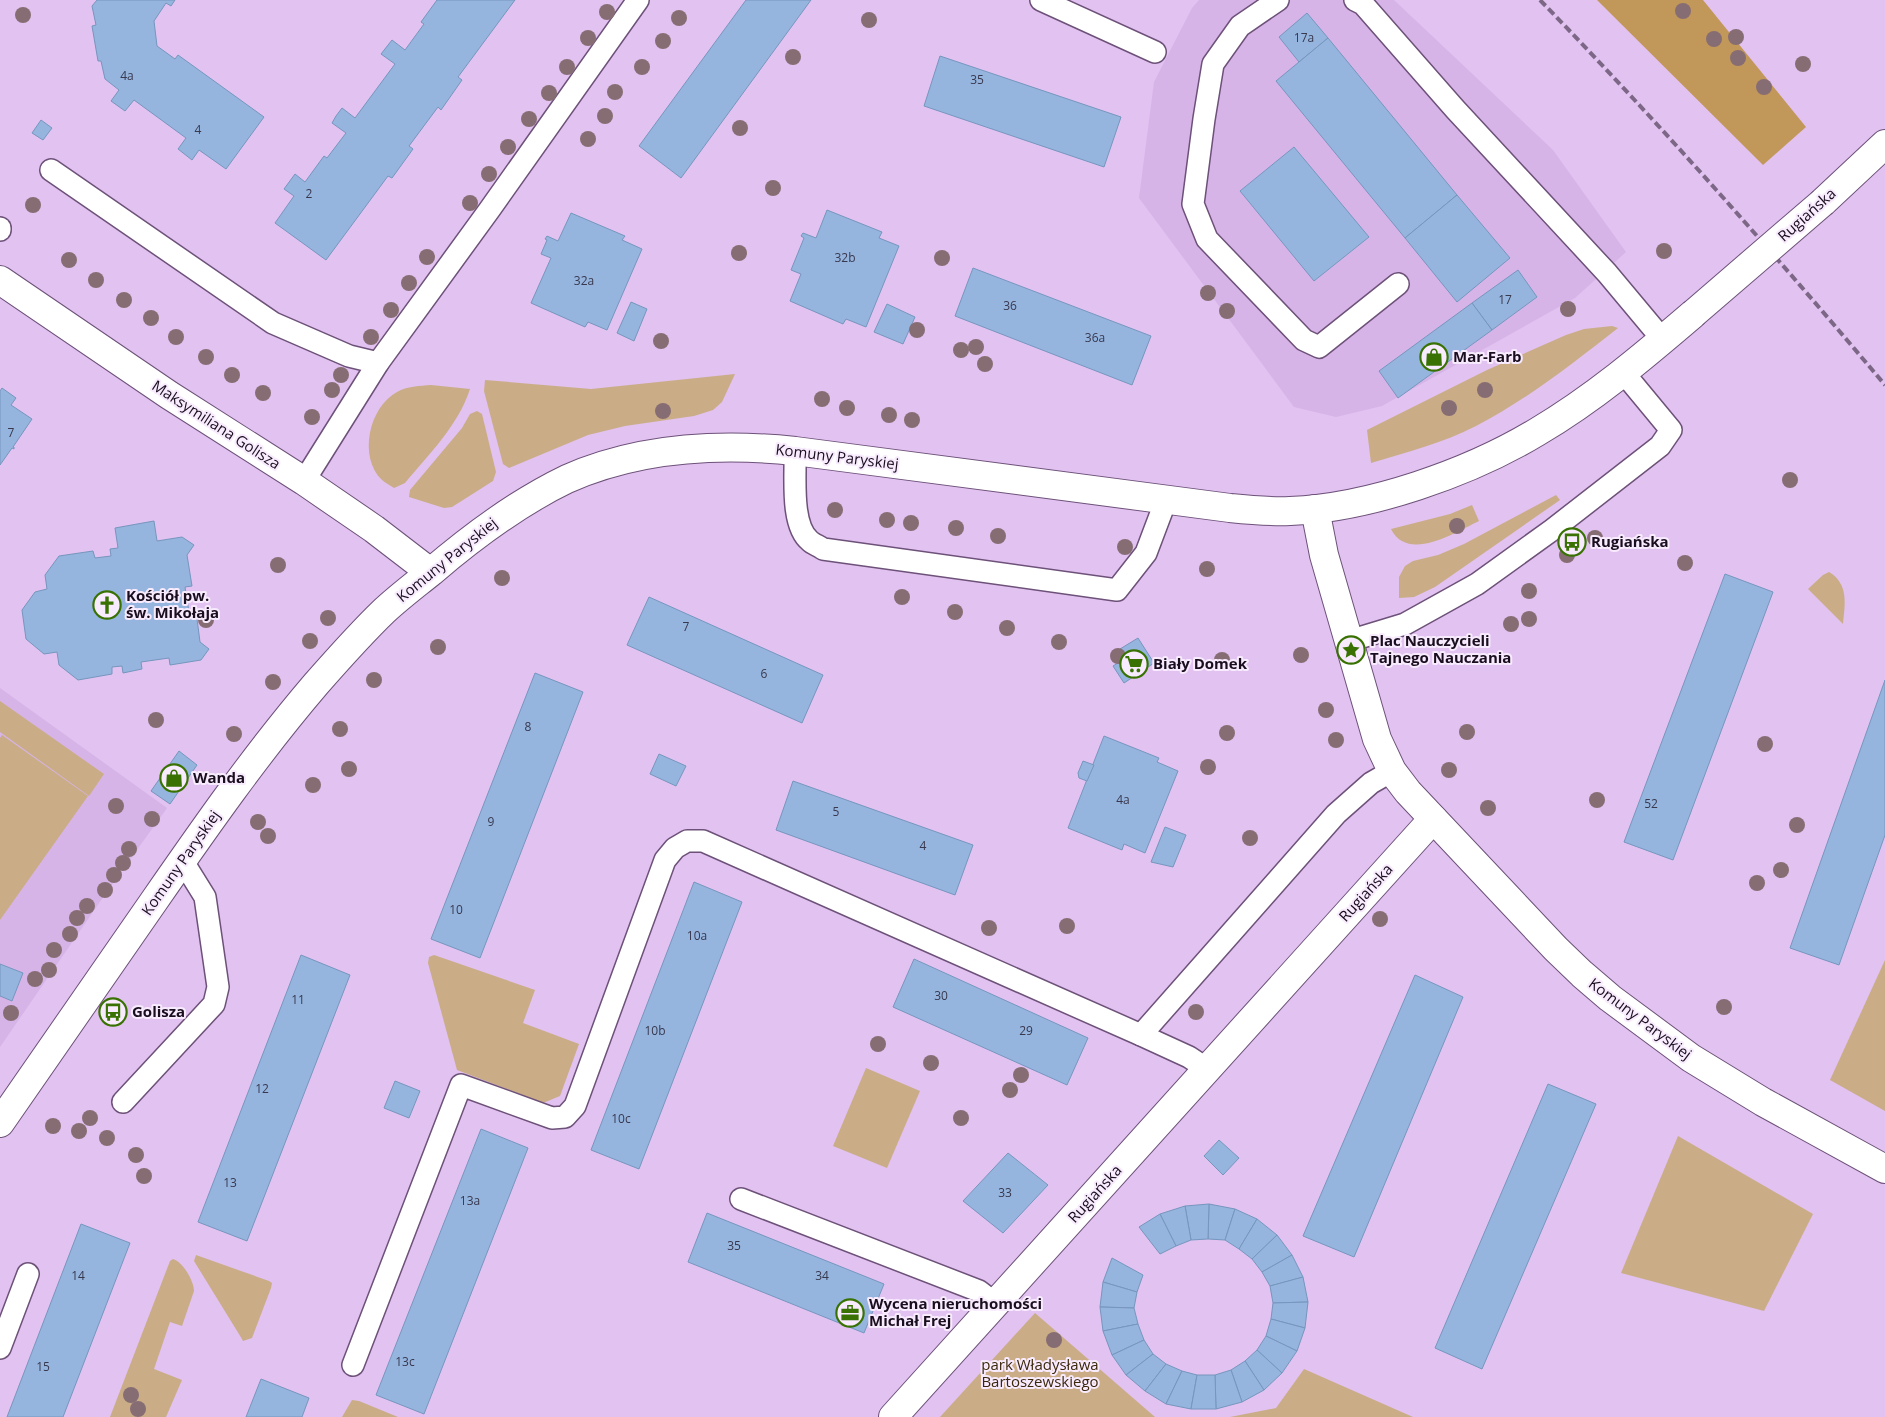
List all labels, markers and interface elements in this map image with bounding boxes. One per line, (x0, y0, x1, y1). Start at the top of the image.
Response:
house number: 17a (1294, 29, 1314, 46)
house number: 4a (120, 67, 134, 84)
house number: 35 (970, 71, 984, 88)
house number: 4 (195, 121, 202, 138)
street label: Rugiańska (1773, 183, 1840, 246)
house number: 2 (306, 185, 313, 202)
house number: 32b (834, 249, 856, 266)
house number: 32a (574, 272, 594, 289)
house number: 17 (1498, 291, 1512, 308)
house number: 36 (1003, 297, 1017, 314)
house number: 36a (1085, 329, 1105, 346)
shop icon: Mar-Farb (1419, 342, 1449, 372)
place label: Mar-Farb (1453, 346, 1521, 366)
street label: Maksymiliana Golisza (148, 375, 285, 473)
house number: 7 (8, 424, 15, 441)
street label: Komuny Paryskiej (774, 439, 900, 473)
street label: Komuny Paryskiej (392, 512, 501, 606)
bus stop icon: Rugiańska (1557, 527, 1587, 557)
place label: Rugiańska (1591, 531, 1669, 551)
place label: Kościół pw. św. Mikołaja (126, 585, 219, 622)
church icon: Kościół pw. św. Mikołaja (92, 590, 122, 620)
house number: 7 (683, 618, 690, 635)
place label: Plac Nauczycieli Tajnego Nauczania (1370, 630, 1511, 667)
place icon: Plac Nauczycieli Tajnego Nauczania (1336, 635, 1366, 665)
supermarket icon: Biały Domek (1119, 649, 1149, 679)
place label: Biały Domek (1153, 653, 1248, 673)
house number: 6 (761, 665, 768, 682)
house number: 8 (525, 718, 532, 735)
shop icon: Wanda (159, 763, 189, 793)
place label: Wanda (193, 767, 245, 787)
house number: 4a (1116, 791, 1130, 808)
house number: 52 (1644, 795, 1658, 812)
house number: 5 (833, 803, 840, 820)
street label: Komuny Paryskiej (136, 806, 224, 919)
house number: 9 (488, 813, 495, 830)
house number: 4 (920, 837, 927, 854)
street label: Rugiańska (1334, 859, 1397, 926)
house number: 10 (449, 901, 463, 918)
house number: 10a (687, 927, 707, 944)
street label: Komuny Paryskiej (1585, 973, 1696, 1063)
house number: 30 (934, 987, 948, 1004)
house number: 11 (291, 991, 305, 1008)
bus stop icon: Golisza (98, 997, 128, 1027)
place label: Golisza (132, 1001, 185, 1021)
house number: 10b (644, 1022, 666, 1039)
house number: 29 (1019, 1022, 1033, 1039)
house number: 12 (255, 1080, 269, 1097)
house number: 10c (611, 1110, 631, 1127)
street label: Rugiańska (1063, 1160, 1126, 1227)
house number: 13 (223, 1174, 237, 1191)
house number: 33 (998, 1184, 1012, 1201)
house number: 13a (460, 1192, 480, 1209)
house number: 35 (727, 1237, 741, 1254)
house number: 14 (71, 1267, 85, 1284)
house number: 34 (815, 1267, 829, 1284)
place label: Wycena nieruchomości Michał Frej (869, 1293, 1042, 1330)
office icon: Wycena nieruchomości Michał Frej (835, 1298, 865, 1328)
house number: 13c (395, 1353, 415, 1370)
park label: park Władysława Bartoszewskiego (981, 1354, 1099, 1391)
house number: 15 (36, 1358, 50, 1375)

